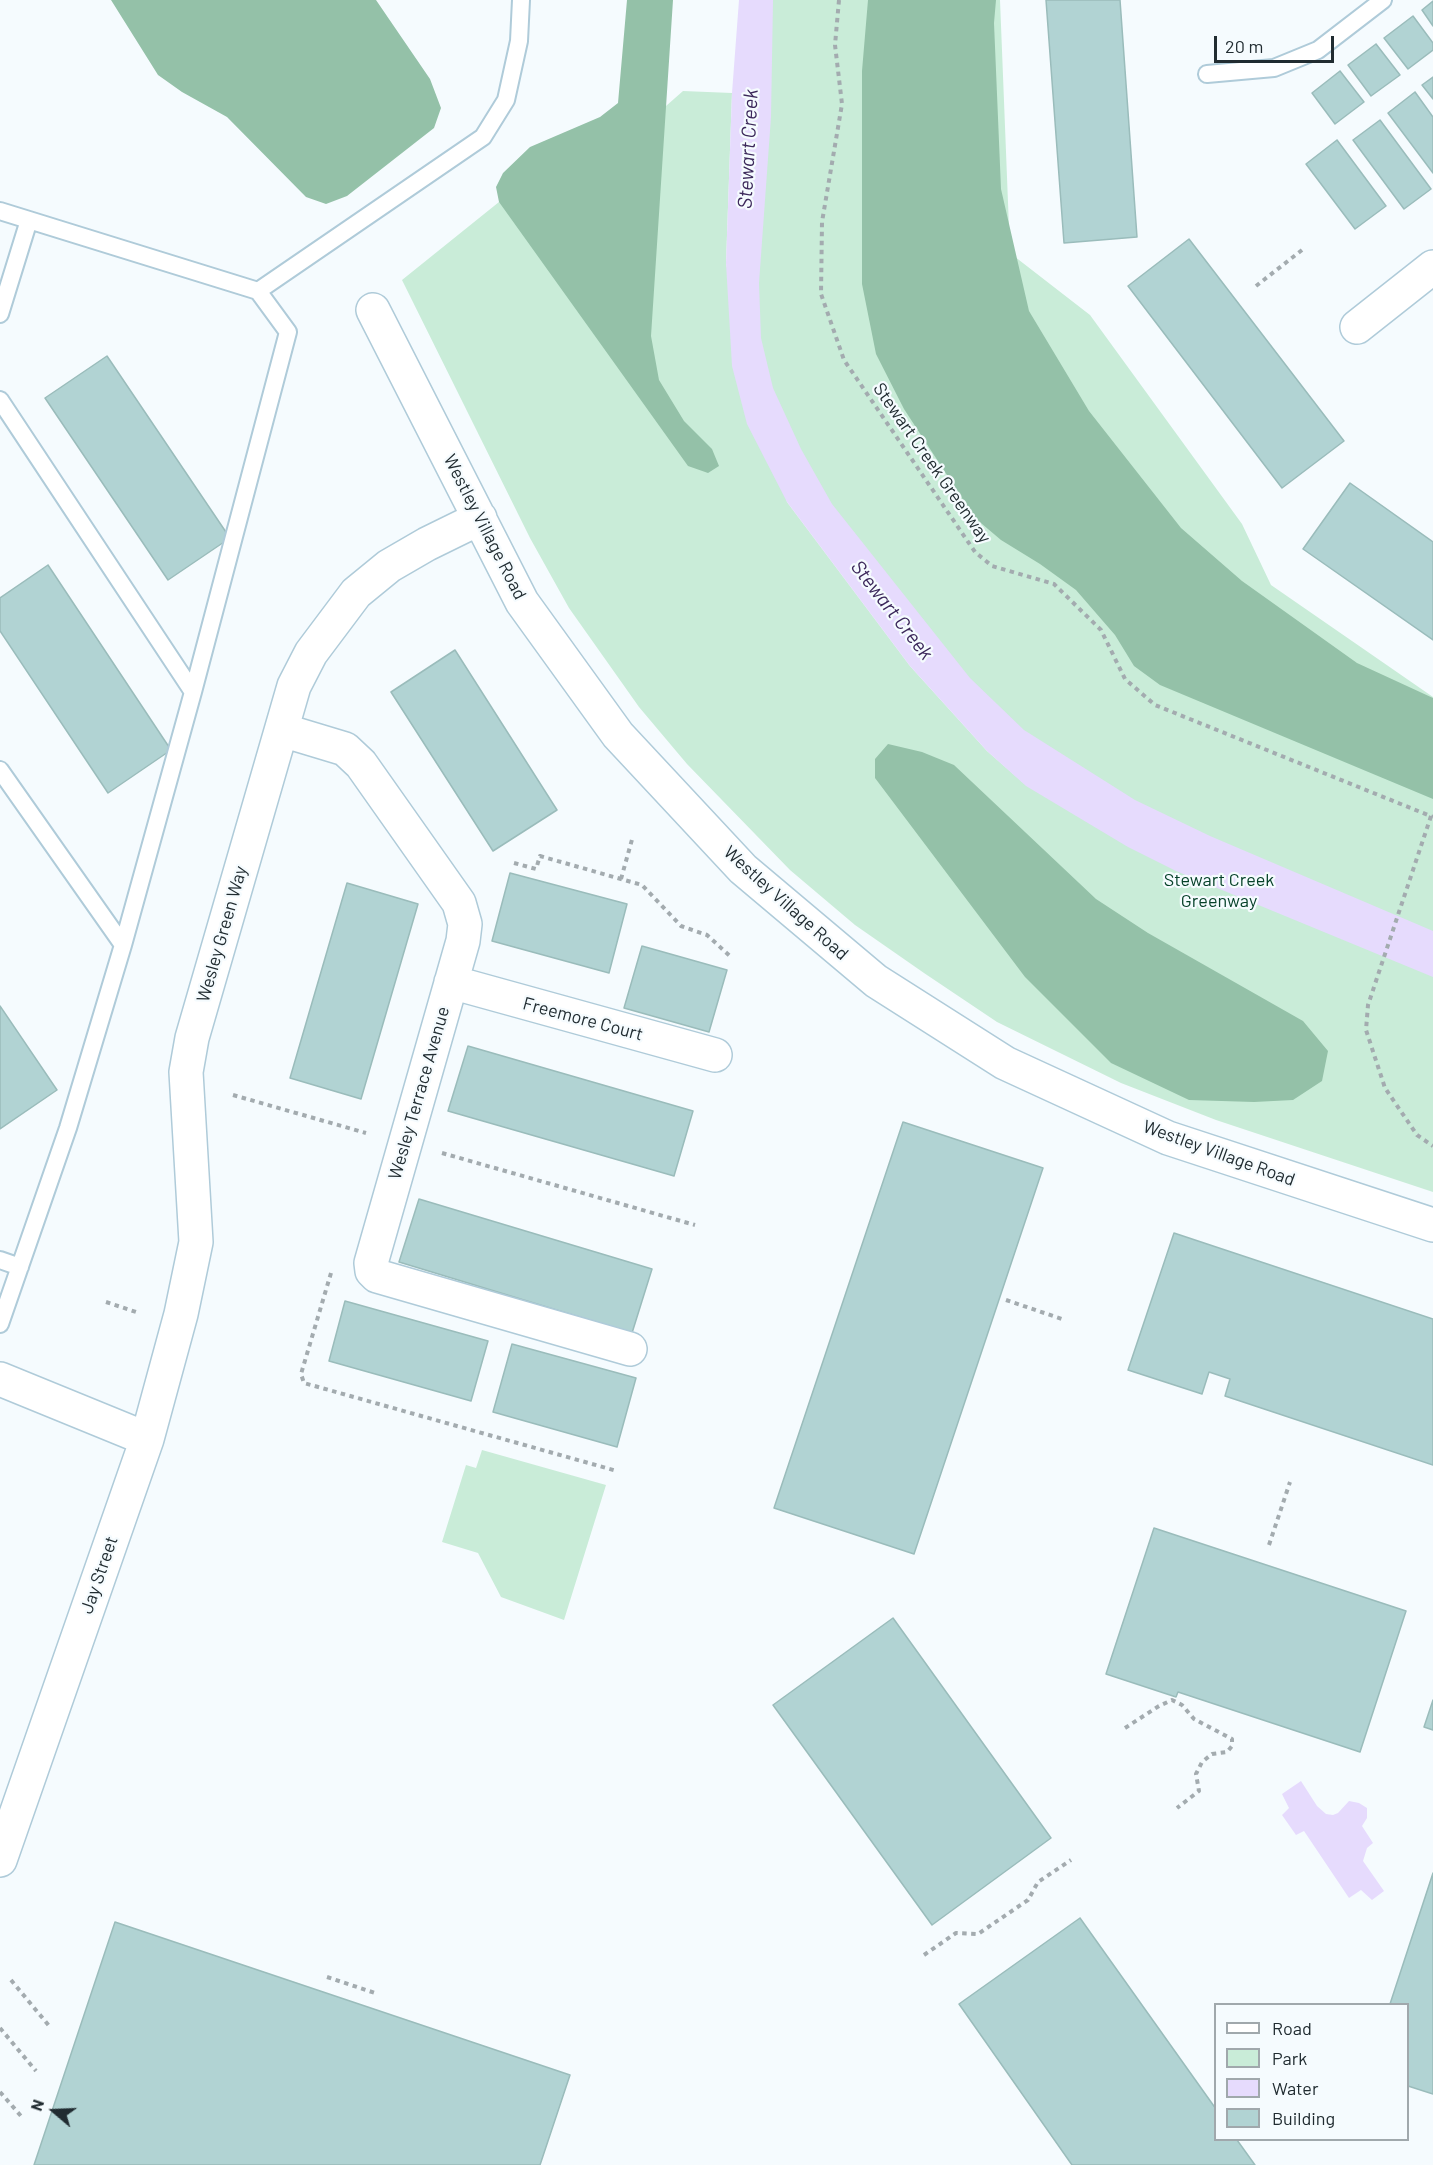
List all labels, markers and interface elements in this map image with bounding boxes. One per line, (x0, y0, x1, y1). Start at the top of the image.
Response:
scale bar (1217, 24, 1337, 62)
text: 20 m (1225, 35, 1263, 57)
water label: Stewart Creek (733, 89, 763, 209)
street label: Stewart Creek Greenway (868, 379, 996, 547)
street label: Westley Village Road (439, 451, 531, 603)
water label: Stewart Creek (846, 555, 938, 665)
street label: Westley Village Road (719, 841, 853, 965)
street label: Wesley Green Way (192, 863, 252, 1005)
park label: Stewart Creek Greenway (1164, 869, 1274, 912)
street label: Freemore Court (521, 993, 645, 1045)
street label: Wesley Terrace Avenue (384, 1004, 454, 1182)
street label: Westley Village Road (1140, 1115, 1298, 1191)
street label: Jay Street (76, 1533, 122, 1617)
legend (1214, 2003, 1409, 2141)
text: Road (1272, 2017, 1312, 2039)
text: Park (1272, 2047, 1307, 2069)
text: Water (1272, 2077, 1319, 2099)
north arrow (24, 2081, 84, 2141)
text: N (26, 2097, 47, 2113)
text: Building (1272, 2107, 1335, 2129)

